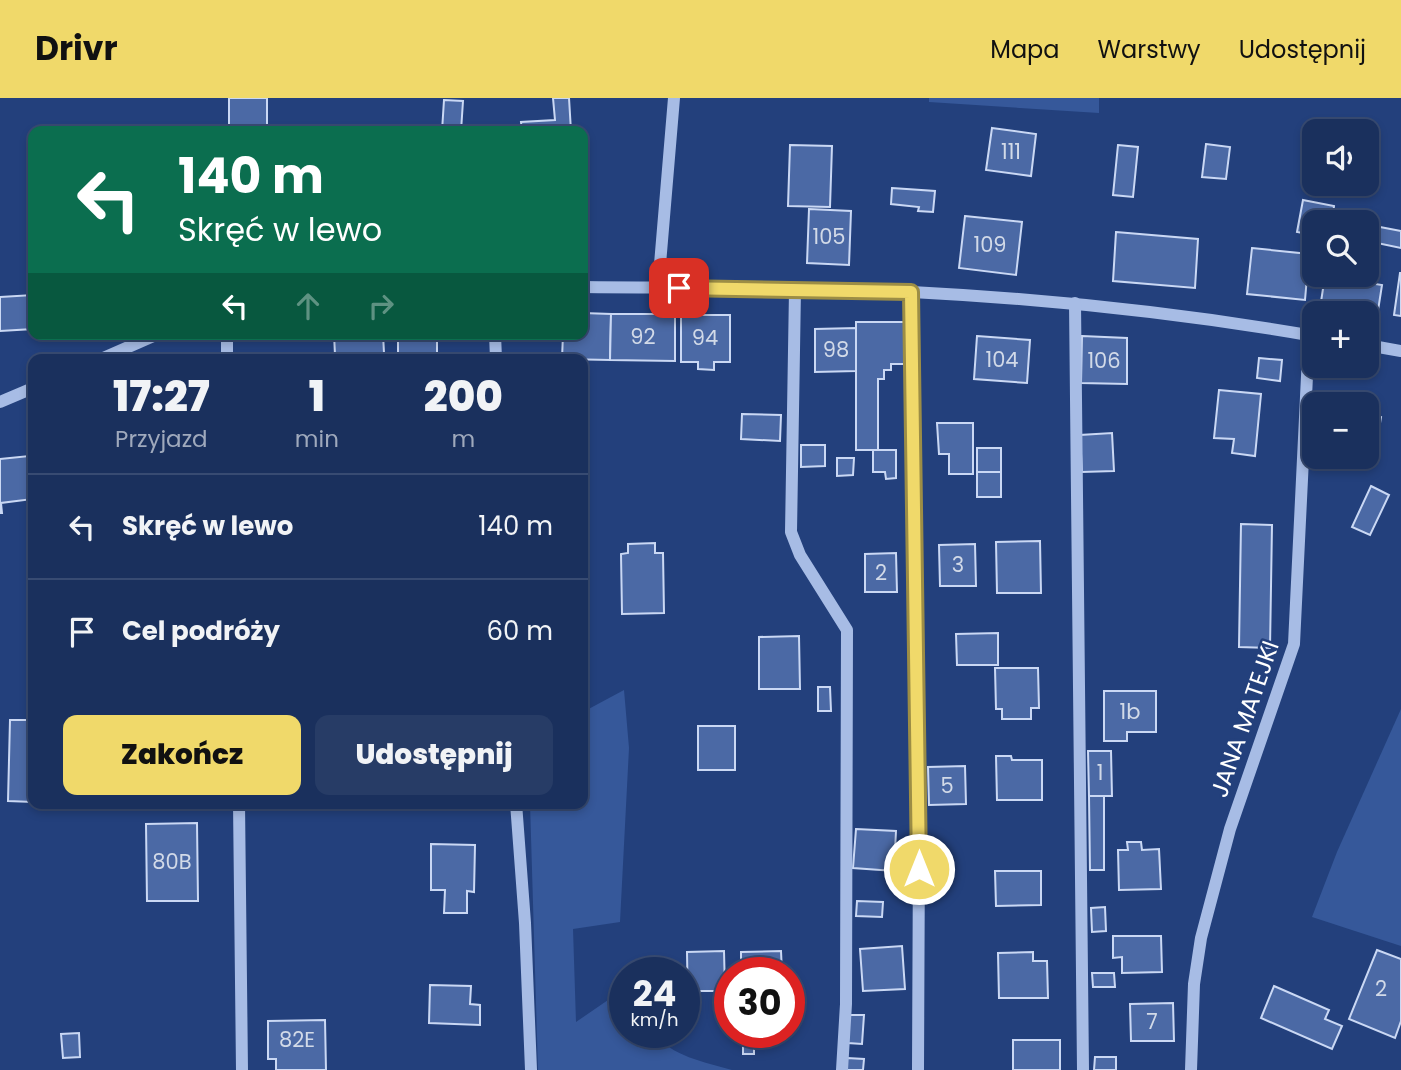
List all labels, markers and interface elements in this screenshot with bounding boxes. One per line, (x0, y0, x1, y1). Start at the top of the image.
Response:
text: Drivr (35, 25, 118, 72)
text: Mapa (990, 33, 1060, 66)
text: Warstwy (1098, 33, 1201, 66)
text: Udostępnij (1239, 33, 1366, 66)
map controls (1302, 119, 1379, 469)
button: sound (1302, 119, 1379, 196)
house number: 111 (1001, 137, 1021, 166)
text: 140 m (178, 142, 324, 210)
icon: left (63, 154, 154, 245)
text: Skręć w lewo (178, 207, 382, 252)
button: search (1302, 210, 1379, 287)
house number: 105 (812, 222, 846, 251)
house number: 109 (973, 230, 1007, 259)
pin (649, 258, 709, 318)
icon: arrive (660, 269, 698, 307)
icon: left (216, 287, 254, 325)
icon: ahead (289, 287, 327, 325)
icon: right (362, 287, 400, 325)
button: + (1302, 301, 1379, 378)
house number: 92 (630, 322, 656, 351)
house number: 94 (692, 323, 718, 352)
house number: 98 (823, 335, 849, 364)
house number: 104 (985, 345, 1019, 374)
house number: 106 (1087, 346, 1121, 375)
text: 17:27 (113, 367, 210, 426)
text: 1 (309, 367, 325, 426)
text: 200 (424, 367, 503, 426)
button: − (1302, 392, 1379, 469)
text: Przyjazd (115, 423, 208, 455)
text: min (295, 423, 339, 455)
text: m (452, 423, 475, 455)
icon: left (63, 508, 101, 546)
text: Skręć w lewo (122, 508, 293, 544)
text: 140 m (478, 508, 553, 544)
house number: 3 (952, 550, 964, 579)
house number: 2 (875, 558, 887, 587)
icon: arrive (63, 613, 101, 651)
text: Cel podróży (122, 613, 280, 649)
text: 60 m (486, 613, 553, 649)
street label: JANA MATEJKI (1202, 636, 1287, 802)
house number: 1b (1120, 697, 1140, 726)
button: Zakończ (63, 715, 301, 795)
button: Udostępnij (315, 715, 553, 795)
house number: 1 (1097, 758, 1103, 787)
house number: 5 (940, 771, 954, 800)
position arrow (882, 832, 956, 906)
house number: 80B (152, 847, 192, 876)
speed limit sign: 30 (714, 957, 805, 1048)
text: 24 (633, 969, 676, 1018)
house number: 2 (1375, 974, 1387, 1003)
text: km/h (631, 1007, 678, 1032)
house number: 7 (1146, 1007, 1158, 1036)
house number: 82E (279, 1025, 315, 1054)

